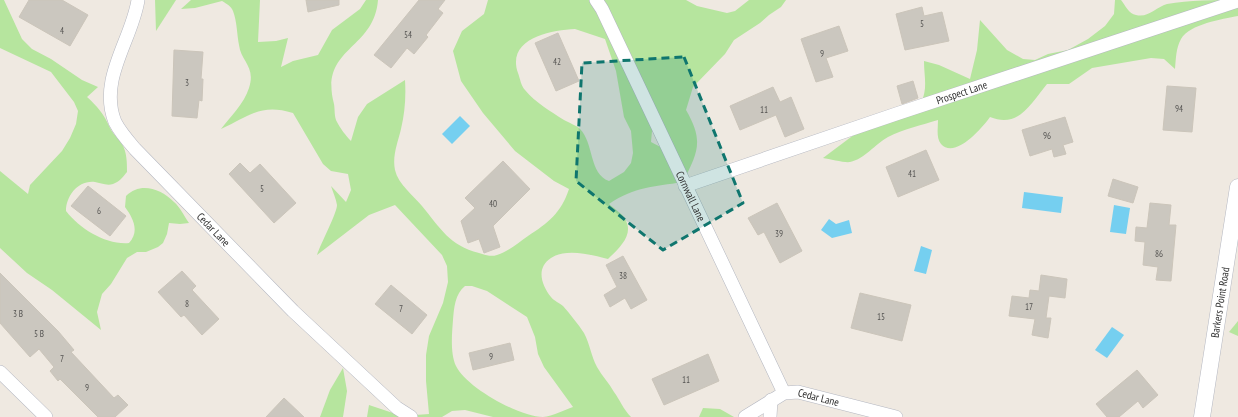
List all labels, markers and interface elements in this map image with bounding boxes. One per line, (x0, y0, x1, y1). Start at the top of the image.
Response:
house number: 5 (920, 18, 924, 29)
house number: 4 (60, 25, 64, 36)
house number: 54 (404, 29, 412, 40)
house number: 9 (820, 48, 824, 59)
house number: 42 (553, 56, 561, 67)
house number: 3 (185, 77, 189, 88)
street label: Prospect Lane (934, 77, 989, 107)
house number: 94 (1175, 103, 1183, 114)
house number: 11 (760, 104, 768, 115)
house number: 96 (1043, 130, 1051, 141)
house number: 41 (908, 168, 916, 179)
street label: Cornwall Lane (673, 169, 709, 224)
house number: 5 (260, 183, 264, 194)
house number: 40 (489, 198, 497, 209)
house number: 6 (97, 205, 101, 216)
street label: Cedar Lane (194, 210, 233, 250)
house number: 39 (775, 228, 783, 239)
house number: 86 (1155, 248, 1163, 259)
street label: Barkers Point Road (1208, 266, 1232, 339)
house number: 38 (619, 270, 627, 281)
house number: 8 (185, 298, 189, 309)
house number: 17 (1025, 301, 1033, 312)
house number: 7 (399, 303, 403, 314)
house number: 3 B (13, 308, 23, 319)
house number: 15 (877, 311, 885, 322)
house number: 5 B (34, 328, 44, 339)
house number: 9 (489, 351, 493, 362)
house number: 7 (60, 353, 64, 364)
house number: 11 (682, 374, 690, 385)
house number: 9 (85, 382, 89, 393)
street label: Cedar Lane (796, 385, 841, 409)

